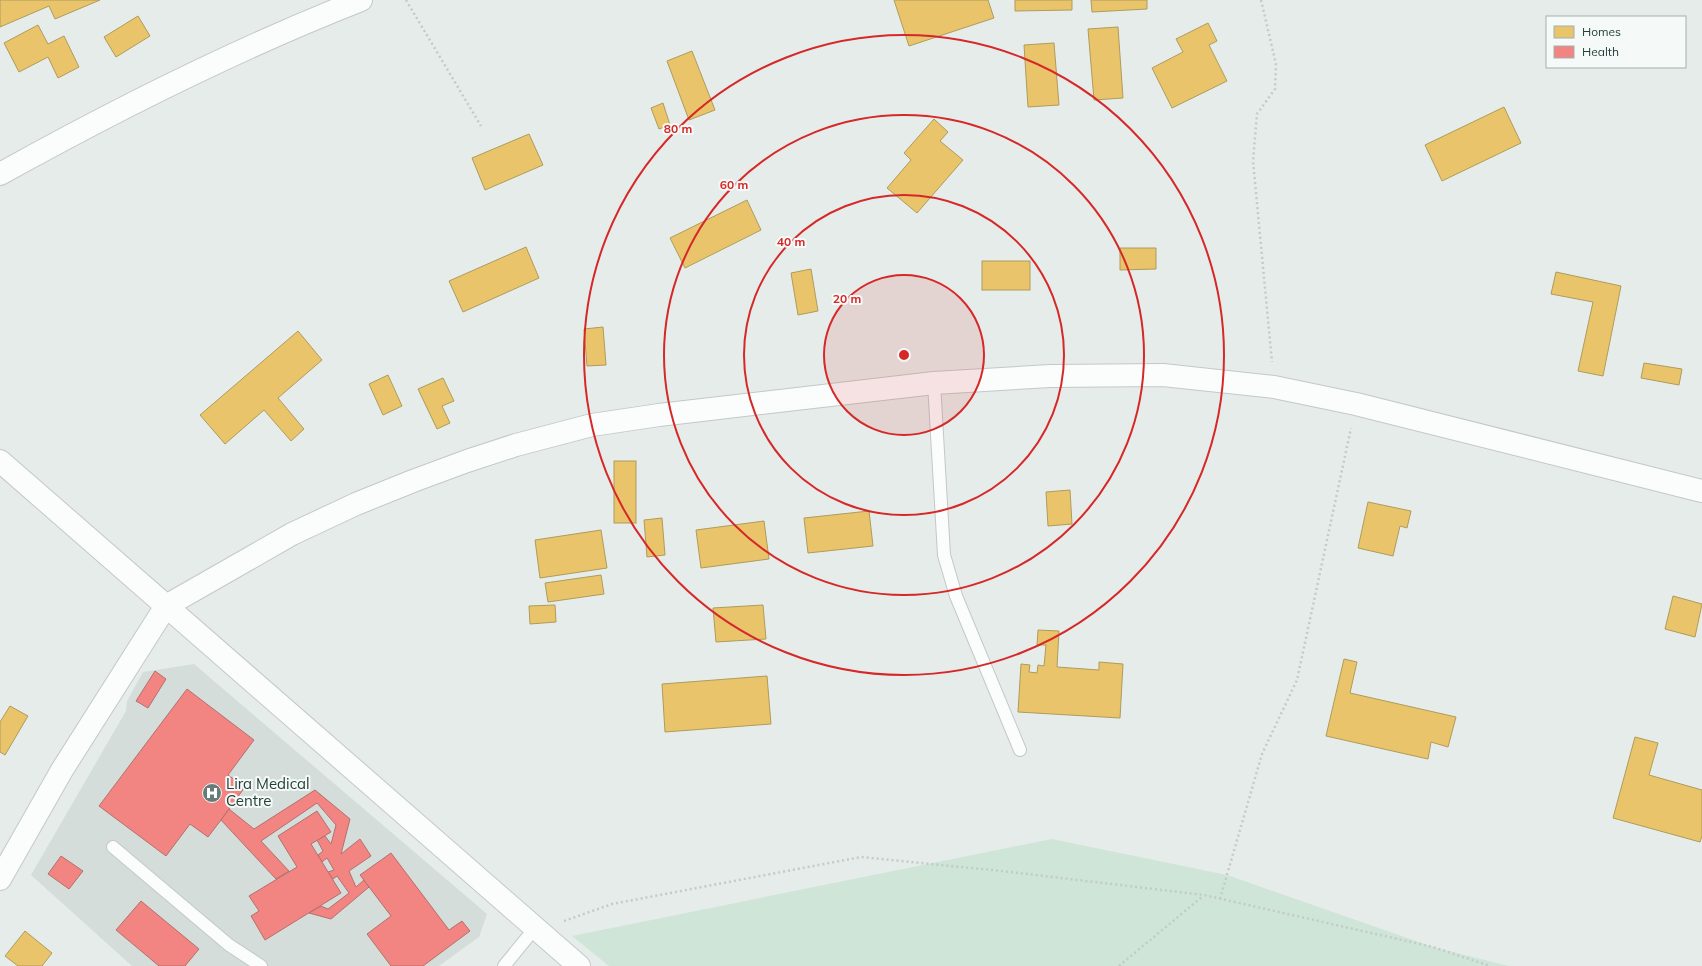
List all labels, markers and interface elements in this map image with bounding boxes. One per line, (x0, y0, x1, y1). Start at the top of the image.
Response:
legend (1546, 16, 1686, 68)
text: Homes (1582, 24, 1621, 39)
text: Health (1582, 44, 1619, 59)
text: 80 m (664, 121, 692, 136)
text: 60 m (720, 177, 748, 192)
text: 40 m (777, 234, 805, 249)
text: 20 m (833, 291, 861, 306)
centre of rings (897, 348, 911, 362)
place label: Lira Medical Centre (226, 774, 310, 810)
hospital icon: Lira Medical Centre (201, 782, 223, 804)

